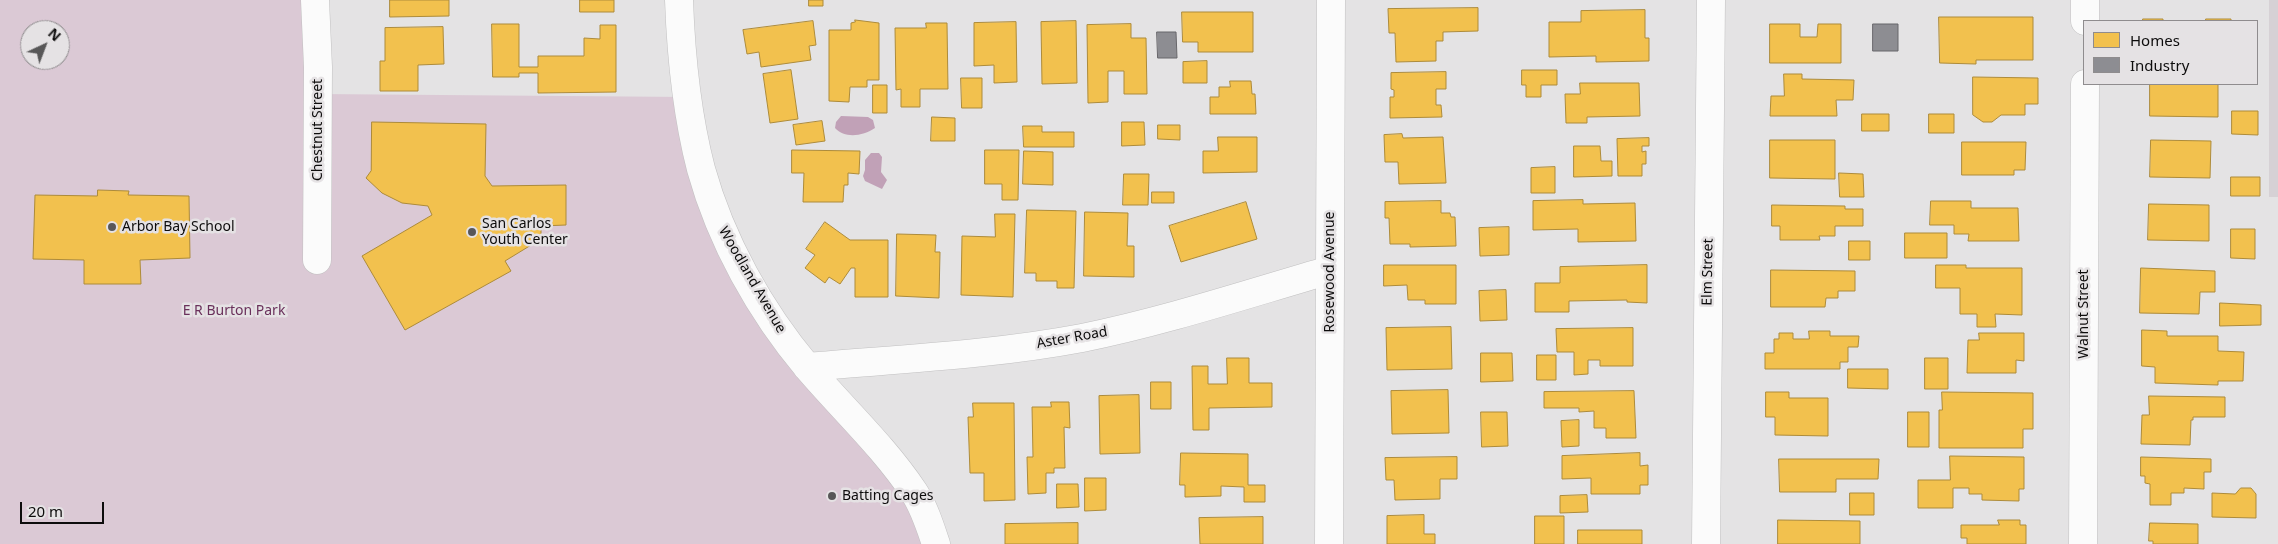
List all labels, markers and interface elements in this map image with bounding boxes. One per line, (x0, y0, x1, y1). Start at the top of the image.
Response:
north arrow (20, 20, 70, 70)
legend (2083, 20, 2258, 85)
text: N (44, 24, 66, 45)
text: Homes (2130, 30, 2180, 50)
text: Industry (2130, 55, 2189, 75)
street label: Chestnut Street (310, 79, 326, 181)
street label: Rosewood Avenue (1322, 212, 1338, 332)
place label: San Carlos Youth Center (482, 216, 568, 248)
place label: Arbor Bay School (122, 219, 235, 235)
marker: Arbor Bay School (106, 221, 118, 233)
street label: Woodland Avenue (715, 224, 789, 336)
marker: San Carlos Youth Center (466, 226, 478, 238)
street label: Elm Street (1699, 238, 1717, 306)
street label: Walnut Street (2076, 269, 2092, 359)
park label: E R Burton Park (183, 303, 285, 319)
street label: Aster Road (1035, 324, 1109, 352)
place label: Batting Cages (842, 488, 933, 504)
marker: Batting Cages (826, 490, 838, 502)
scale bar (22, 492, 106, 524)
text: 20 m (28, 501, 63, 521)

